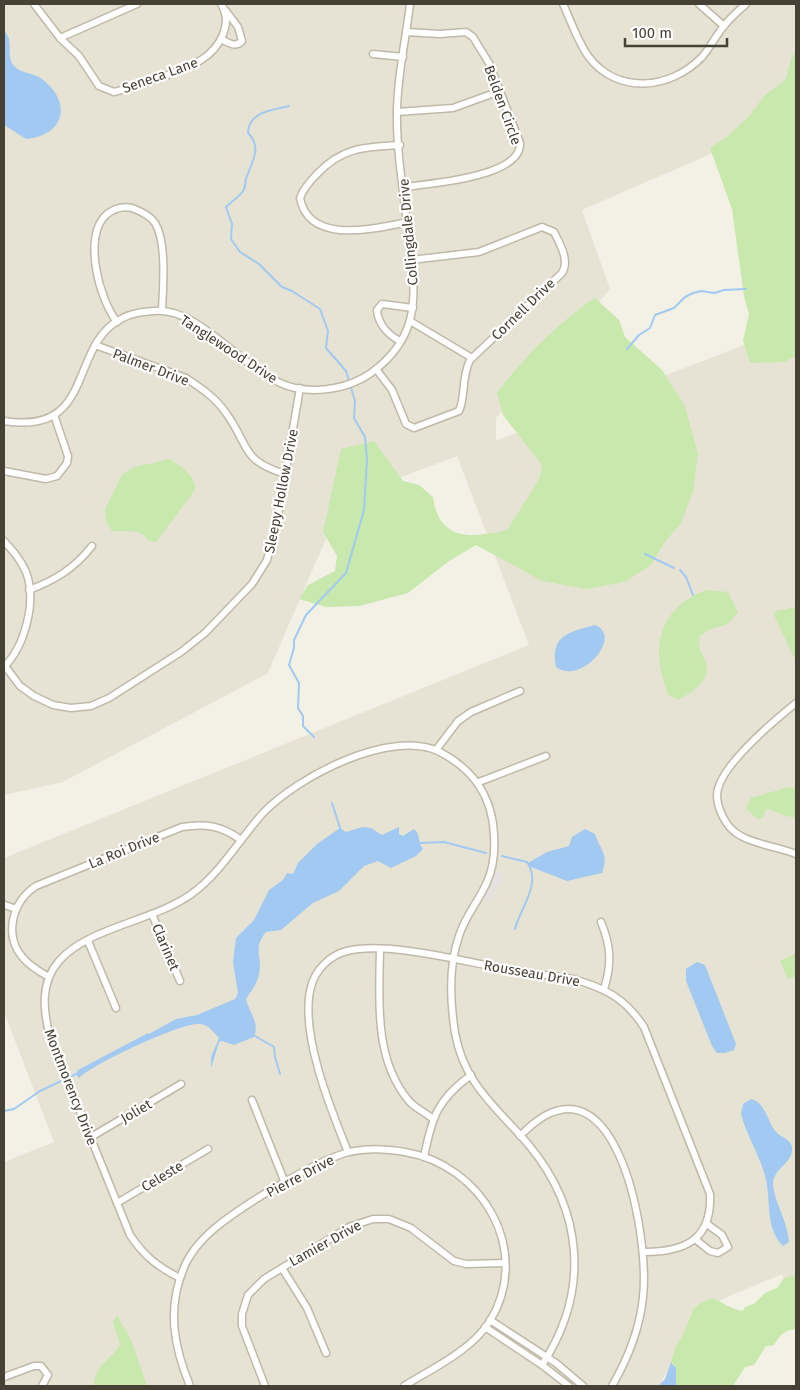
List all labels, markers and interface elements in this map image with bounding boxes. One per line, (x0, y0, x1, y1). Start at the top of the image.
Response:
scale bar (625, 15, 728, 47)
text: 100 m (632, 24, 672, 42)
street label: Seneca Lane (120, 54, 200, 97)
street label: Belden Circle (480, 63, 525, 147)
street label: Collingdale Drive (395, 178, 422, 286)
street label: Cornell Drive (488, 275, 559, 344)
street label: Tanglewood Drive (177, 312, 281, 387)
street label: Palmer Drive (110, 345, 191, 390)
street label: Sleepy Hollow Drive (261, 427, 302, 555)
street label: La Roi Drive (86, 829, 162, 872)
street label: Clarinet (148, 921, 183, 974)
street label: Rousseau Drive (483, 957, 581, 990)
street label: Montmorency Drive (40, 1027, 101, 1148)
street label: Joliet (118, 1095, 156, 1127)
street label: Pierre Drive (263, 1151, 337, 1201)
street label: Celeste (138, 1157, 186, 1196)
street label: Lamier Drive (286, 1217, 364, 1270)

